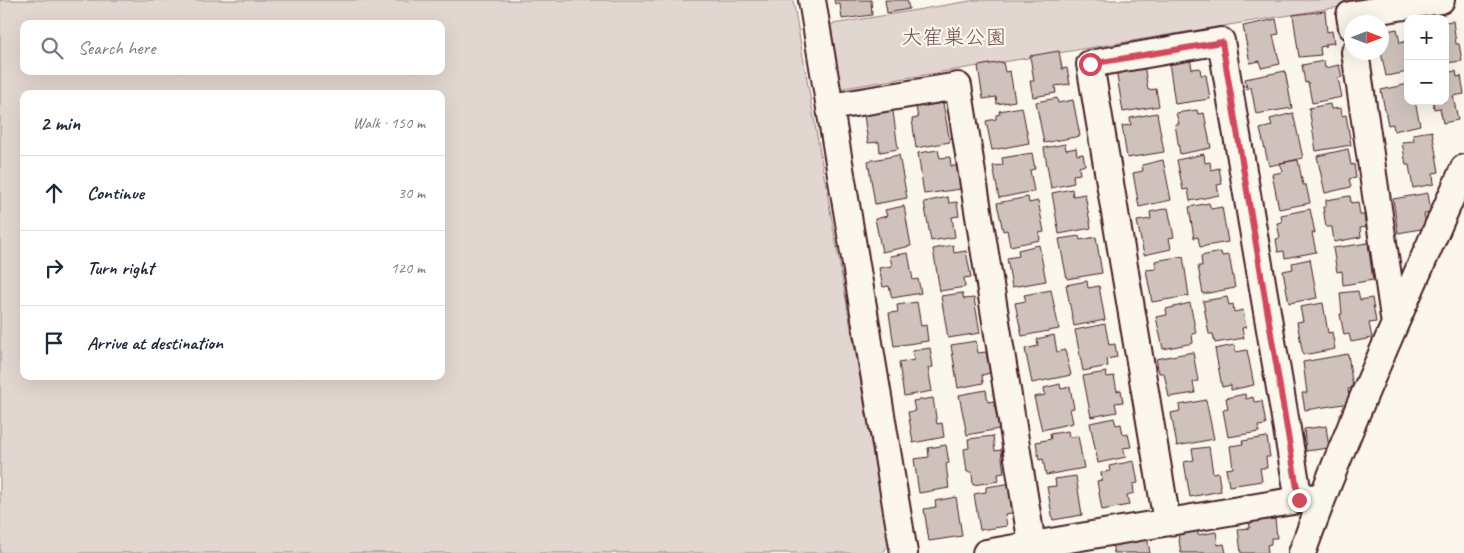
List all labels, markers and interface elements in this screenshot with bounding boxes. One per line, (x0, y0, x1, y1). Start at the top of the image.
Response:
north arrow (1344, 15, 1389, 60)
map controls (1404, 15, 1449, 105)
button: + (1404, 15, 1449, 60)
search box (20, 20, 445, 75)
park label: 大寉巣公園 (902, 24, 1007, 50)
icon: search (38, 34, 66, 62)
text: Search here (78, 36, 155, 60)
route start (1079, 53, 1102, 76)
button: − (1404, 60, 1449, 105)
text: 2 min (40, 110, 80, 136)
text: Walk · 150 m (353, 113, 425, 133)
icon: ahead (40, 179, 68, 207)
text: Continue (87, 181, 144, 205)
text: 30 m (398, 183, 425, 203)
icon: right (40, 254, 68, 282)
text: Turn right (87, 256, 154, 280)
text: 120 m (391, 258, 425, 278)
icon: arrive (40, 329, 68, 357)
text: Arrive at destination (87, 331, 223, 355)
route end (1288, 489, 1311, 512)

